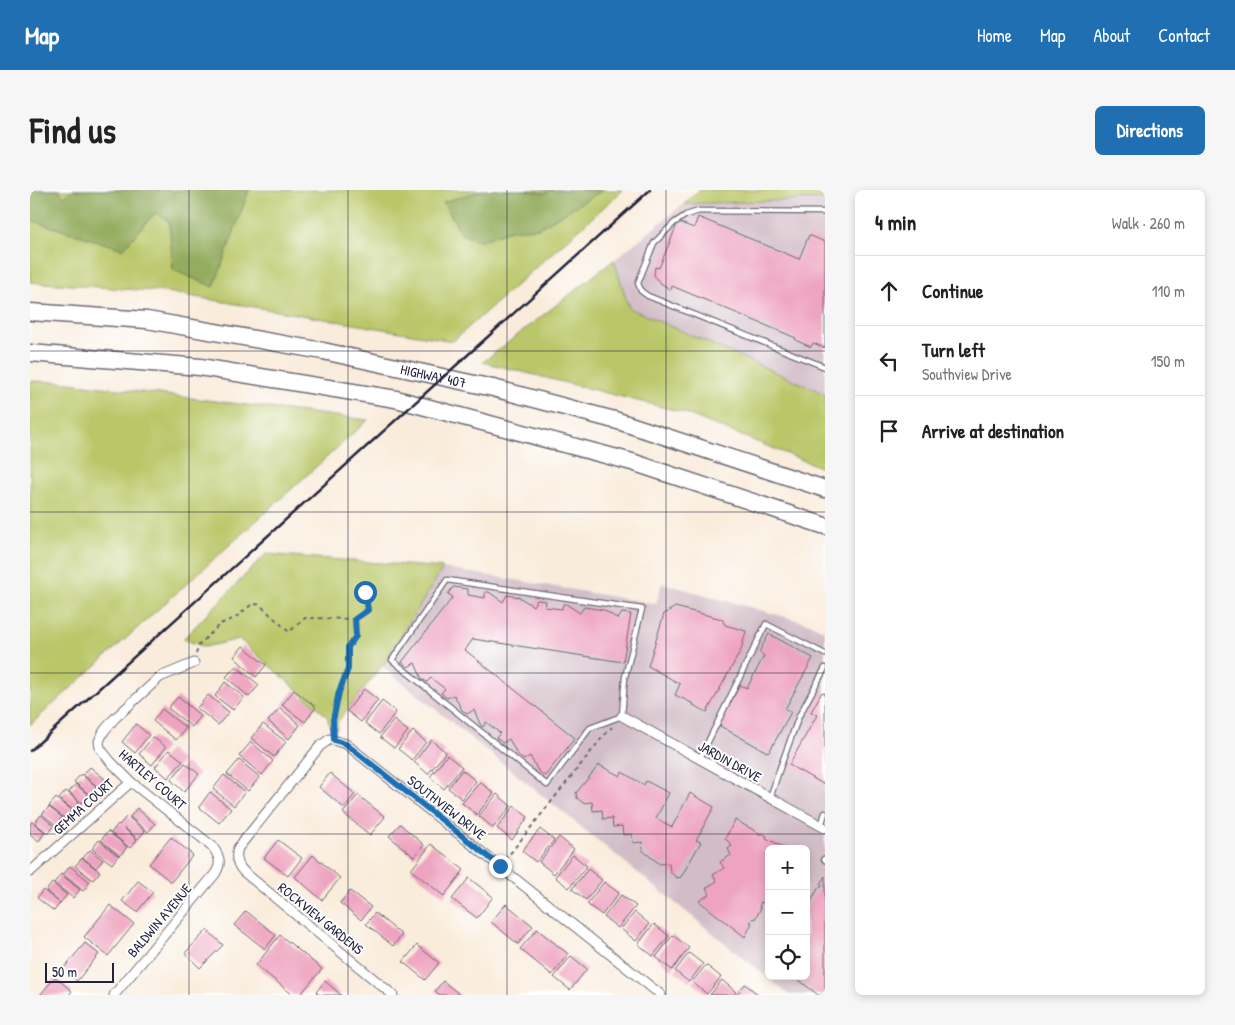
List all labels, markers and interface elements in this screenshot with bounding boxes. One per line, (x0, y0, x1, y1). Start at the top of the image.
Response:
text: Map (25, 19, 59, 51)
text: Home (977, 23, 1012, 48)
text: Map (1040, 23, 1065, 48)
text: About (1093, 23, 1130, 48)
text: Contact (1158, 23, 1210, 48)
button: Directions (1095, 106, 1205, 155)
text: Find us (30, 107, 116, 154)
text: 4 min (875, 208, 916, 237)
text: Walk · 260 m (1112, 212, 1185, 234)
icon: ahead (875, 277, 903, 305)
text: Continue (922, 278, 983, 304)
text: 110 m (1152, 280, 1185, 302)
text: Turn left (922, 337, 985, 363)
icon: left (875, 347, 903, 375)
text: 150 m (1151, 350, 1185, 372)
street label: HIGHWAY 407 (399, 359, 468, 391)
text: Southview Drive (922, 363, 1012, 385)
icon: arrive (875, 417, 903, 445)
text: Arrive at destination (922, 418, 1064, 444)
route start (354, 581, 377, 604)
street label: JARDIN DRIVE (695, 736, 765, 786)
street label: HARTLEY COURT (115, 745, 191, 814)
street label: SOUTHVIEW DRIVE (404, 770, 490, 844)
street label: GEMMA COURT (49, 773, 118, 838)
map controls (765, 845, 810, 980)
button: + (765, 845, 810, 890)
route end (489, 855, 512, 878)
street label: ROCKVIEW GARDENS (274, 878, 368, 959)
street label: BALDWIN AVENUE (123, 879, 195, 961)
button: − (765, 890, 810, 935)
button: locate (765, 935, 810, 980)
scale bar (45, 960, 114, 983)
text: 50 m (52, 962, 77, 981)

